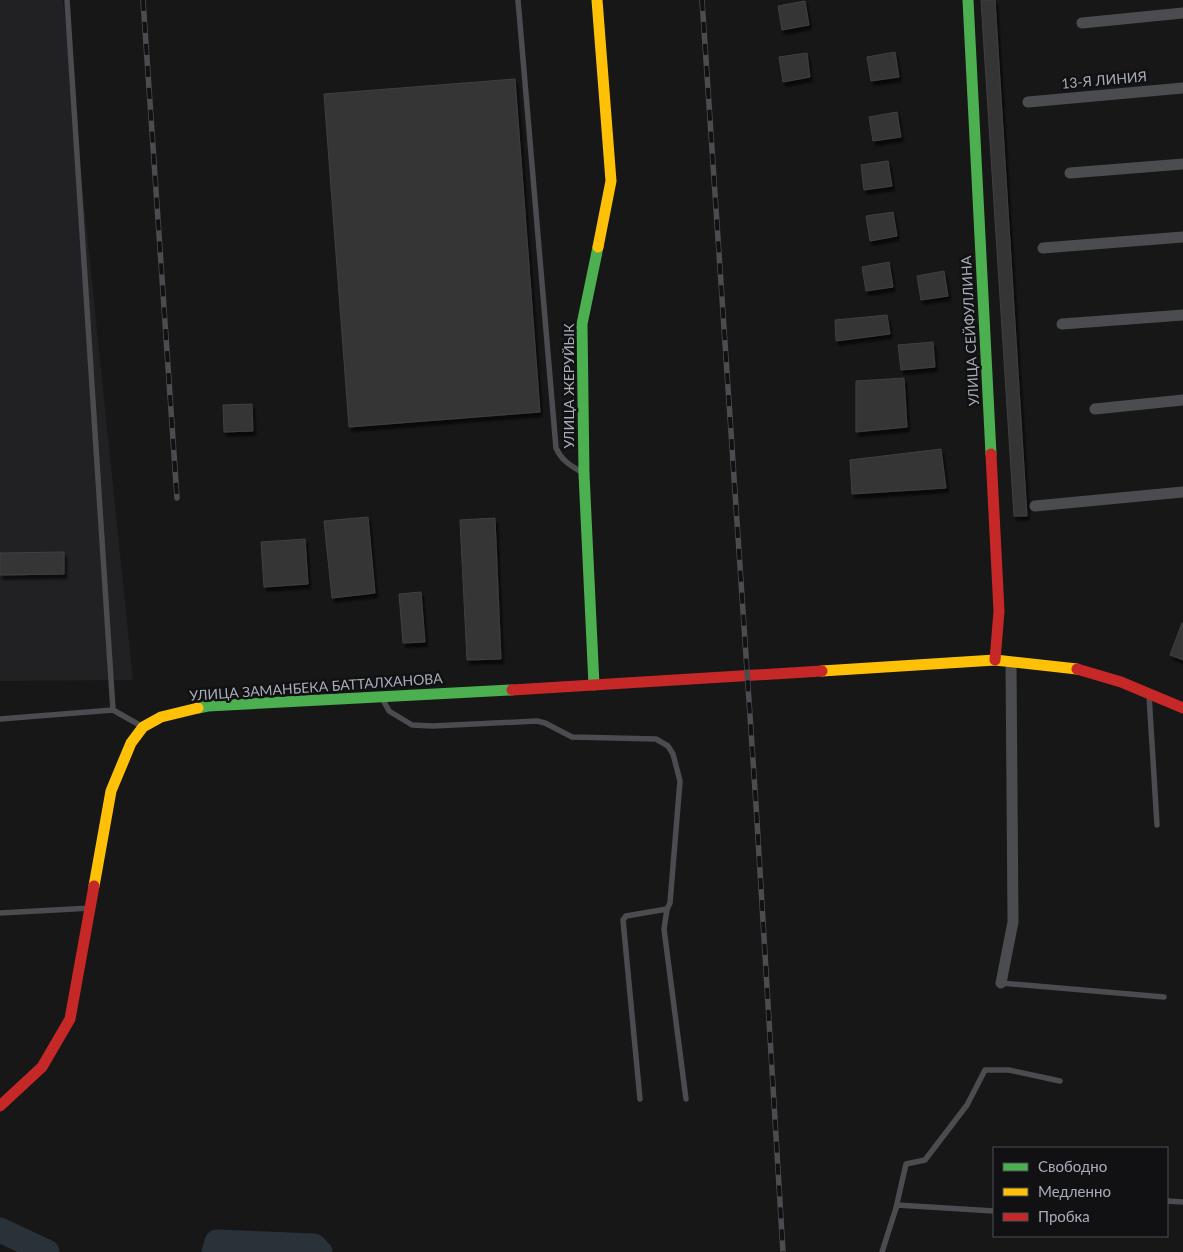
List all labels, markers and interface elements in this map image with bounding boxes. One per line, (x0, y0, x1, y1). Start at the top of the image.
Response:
street label: 13-Я ЛИНИЯ (1060, 67, 1147, 92)
street label: УЛИЦА СЕЙФУЛЛИНА (957, 255, 982, 407)
street label: УЛИЦА ЖЕРУЙЫК (560, 323, 577, 449)
street label: УЛИЦА ЗАМАНБЕКА БАТТАЛХАНОВА (189, 669, 444, 704)
legend (993, 1147, 1168, 1237)
text: Свободно (1038, 1157, 1107, 1175)
text: Медленно (1038, 1182, 1111, 1200)
text: Пробка (1038, 1207, 1090, 1225)

